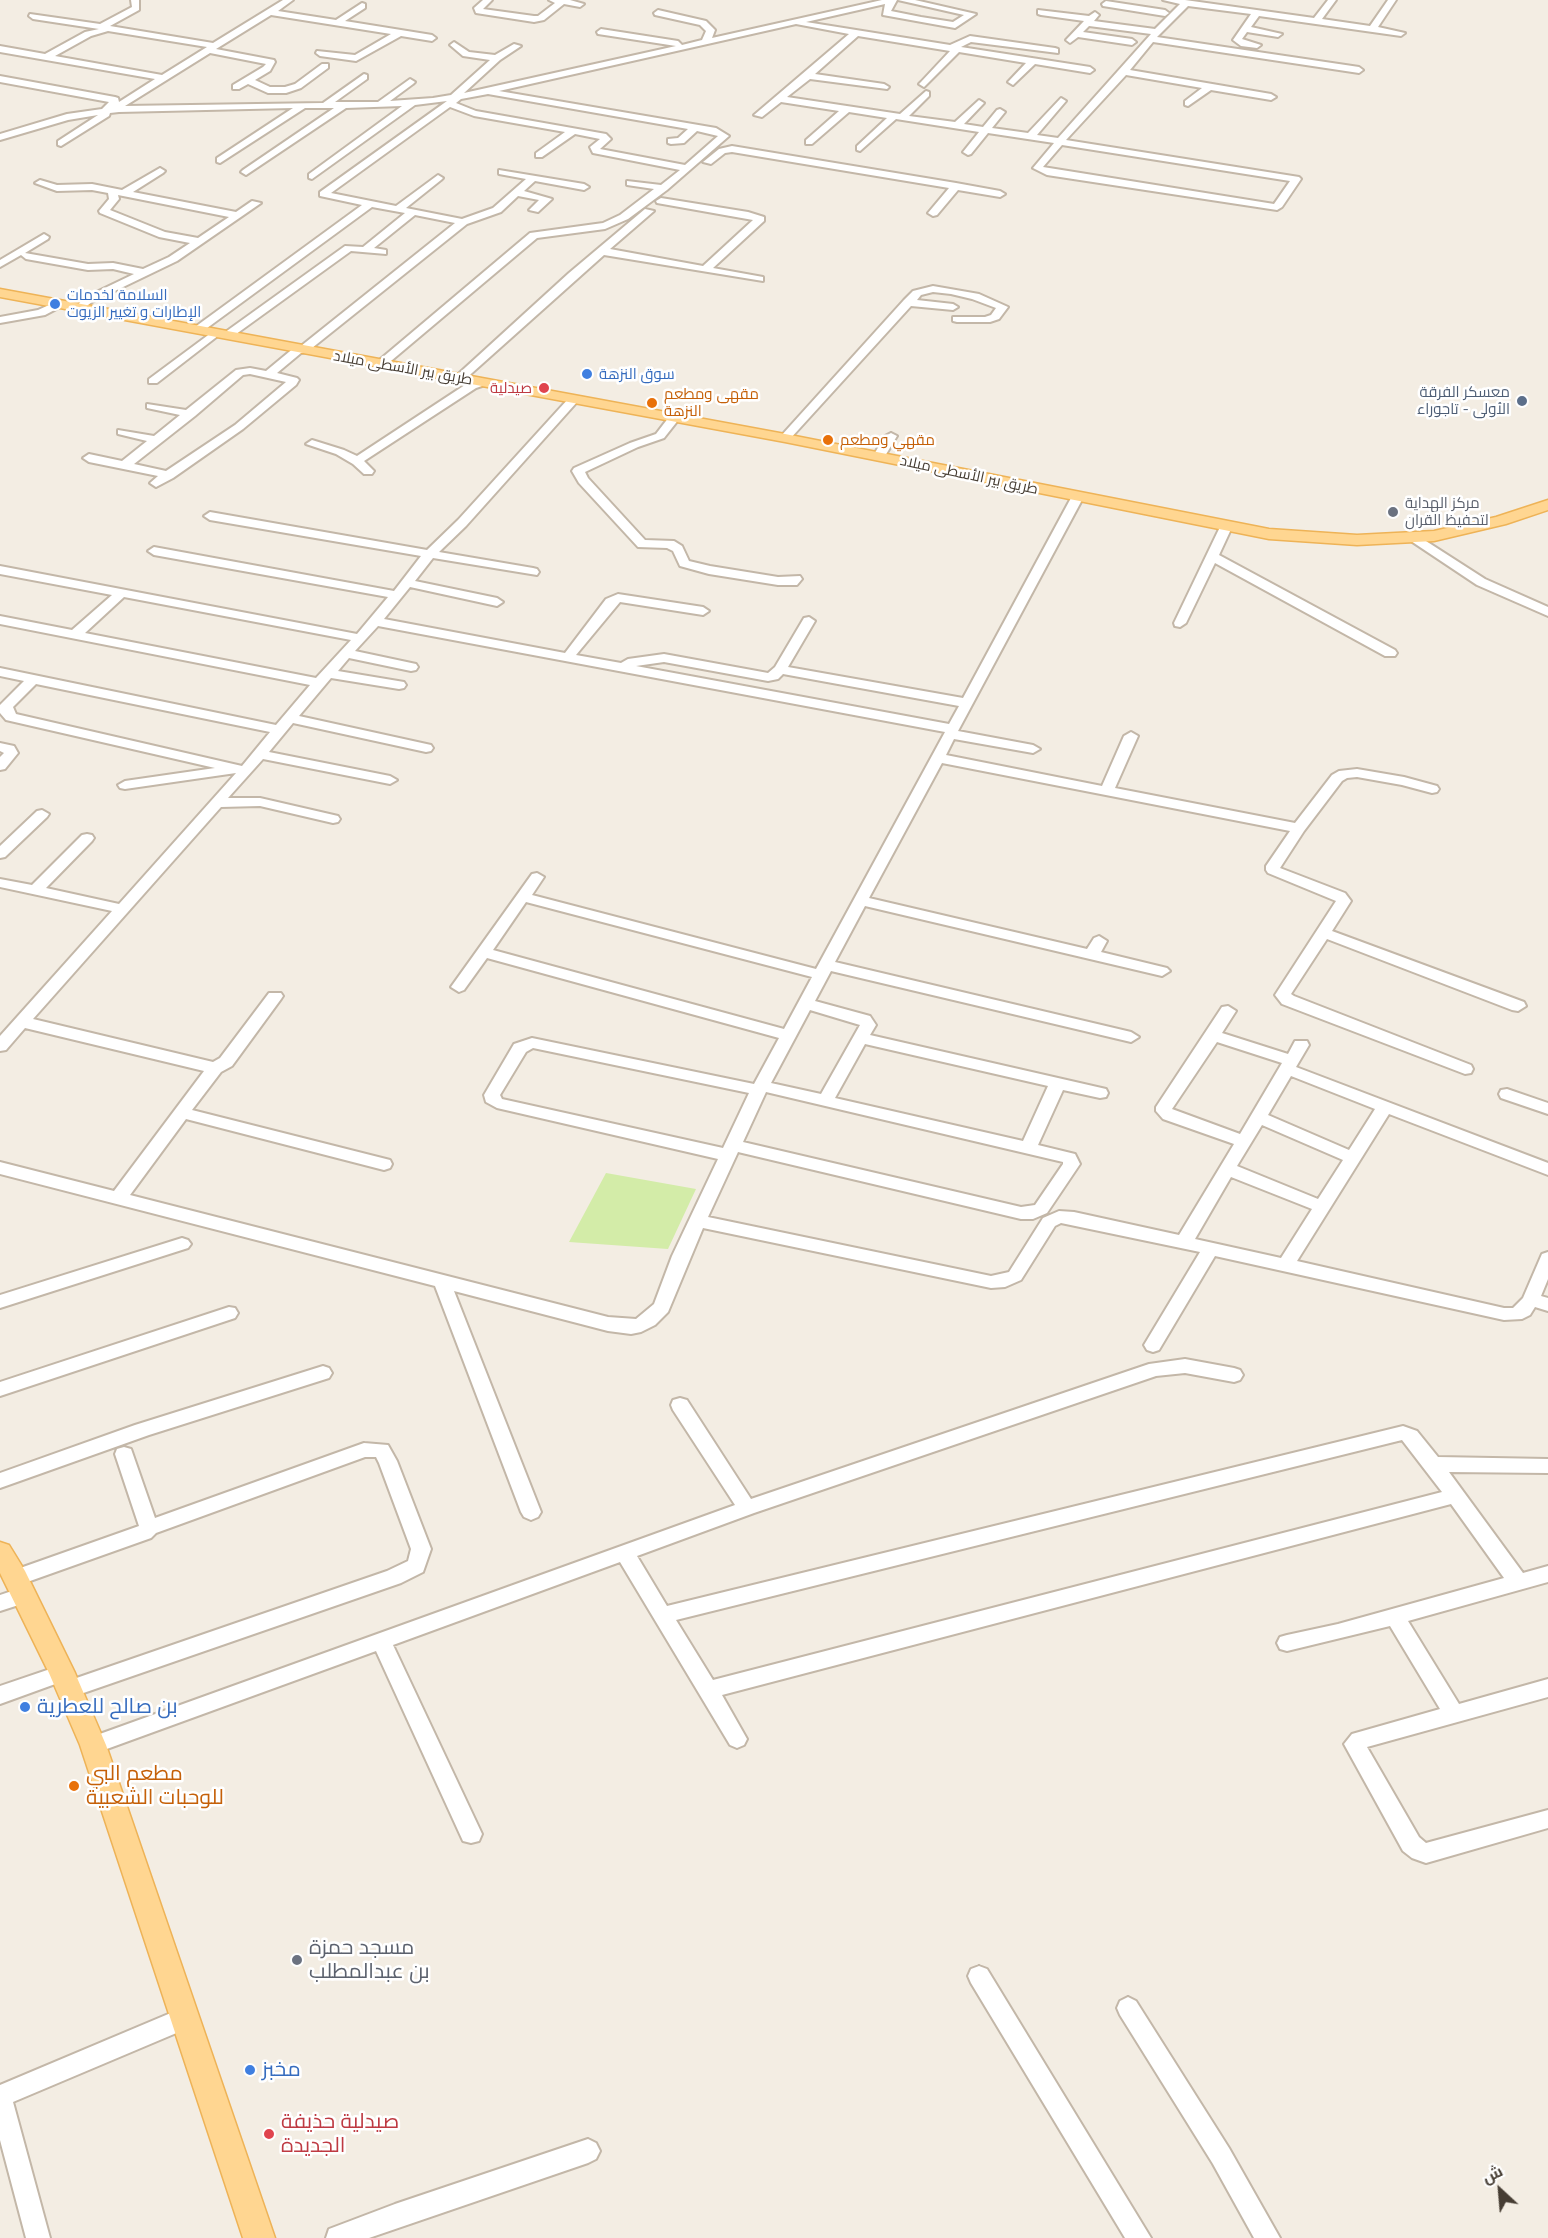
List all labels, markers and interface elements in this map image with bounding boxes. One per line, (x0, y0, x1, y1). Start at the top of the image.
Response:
place label: السلامة لخدمات الإطارات و تغيير الزيوت (67, 286, 201, 321)
marker: السلامة لخدمات الإطارات و تغيير الزيوت (48, 297, 62, 311)
street label: طريق بير الأسطى ميلاد (332, 347, 474, 389)
place label: سوق النزهة (599, 365, 675, 383)
marker: سوق النزهة (580, 367, 594, 381)
place label: صيدلية (490, 379, 532, 397)
marker: صيدلية (537, 381, 551, 395)
place label: معسكر الفرقة الأولى - تاجوراء (1417, 383, 1510, 418)
place label: مقهى ومطعم النزهة (664, 385, 759, 420)
marker: معسكر الفرقة الأولى - تاجوراء (1515, 394, 1529, 408)
marker: مقهى ومطعم النزهة (645, 396, 659, 410)
place label: مقهي ومطعم (840, 431, 935, 449)
marker: مقهي ومطعم (821, 433, 835, 447)
street label: طريق بير الأسطى ميلاد (898, 452, 1040, 498)
place label: مركز الهداية لتحفيظ القران (1405, 494, 1489, 529)
marker: مركز الهداية لتحفيظ القران (1386, 505, 1400, 519)
place label: بن صالح للعطرية (37, 1694, 178, 1720)
marker: بن صالح للعطرية (18, 1700, 32, 1714)
place label: مطعم البي للوحبات الشعبية (86, 1761, 224, 1811)
marker: مطعم البي للوحبات الشعبية (67, 1779, 81, 1793)
place label: مسجد حمزة بن عبدالمطلب (309, 1935, 430, 1985)
marker: مسجد حمزة بن عبدالمطلب (290, 1953, 304, 1967)
place label: مخبز (262, 2057, 301, 2083)
marker: مخبز (243, 2063, 257, 2077)
place label: صيدلية حذيفة الجديدة (281, 2109, 399, 2159)
marker: صيدلية حذيفة الجديدة (262, 2127, 276, 2141)
north arrow (1470, 2160, 1530, 2220)
text: ش (1478, 2160, 1506, 2187)

